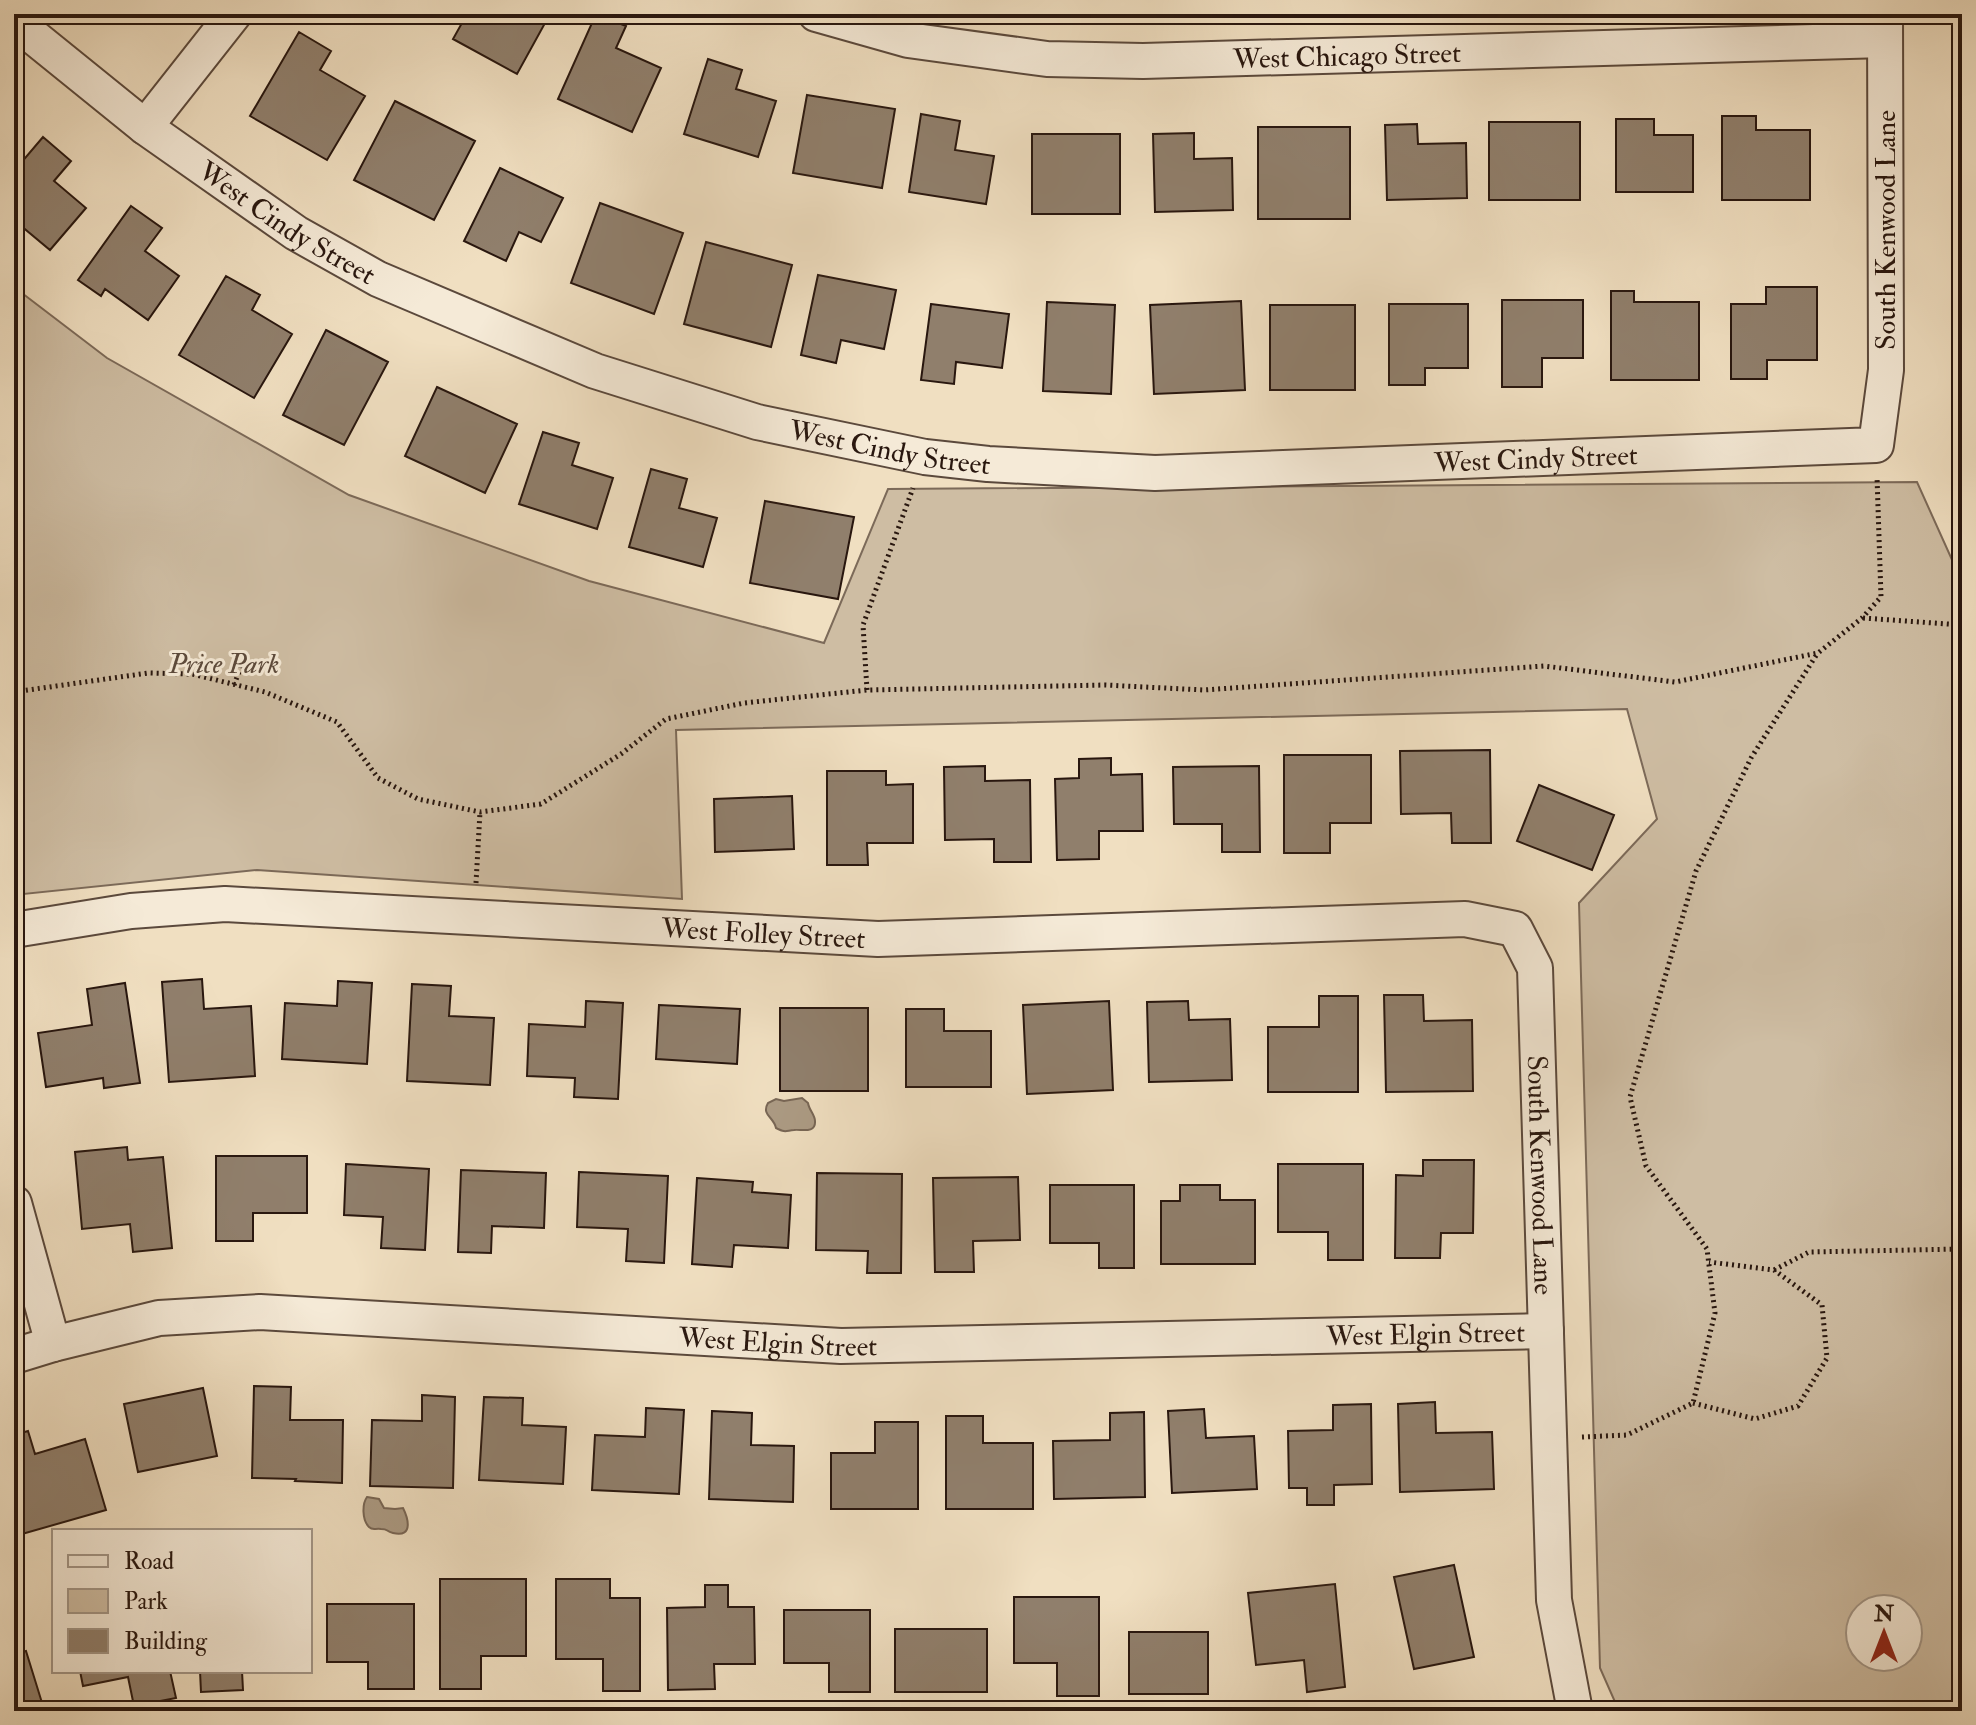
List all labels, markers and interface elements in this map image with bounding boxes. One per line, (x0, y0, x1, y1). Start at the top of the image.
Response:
street label: West Chicago Street (1231, 36, 1462, 77)
street label: South Kenwood Lane (1869, 110, 1904, 350)
street label: West Cindy Street (190, 153, 381, 293)
street label: West Cindy Street (785, 413, 992, 483)
street label: West Cindy Street (1432, 438, 1639, 481)
park label: Price Park (168, 647, 279, 682)
street label: West Folley Street (659, 911, 866, 957)
street label: South Kenwood Lane (1519, 1055, 1561, 1296)
street label: West Elgin Street (1325, 1315, 1525, 1355)
street label: West Elgin Street (677, 1320, 878, 1365)
legend (52, 1529, 312, 1673)
text: Road (124, 1546, 174, 1577)
text: Park (124, 1586, 168, 1617)
north arrow (1844, 1593, 1924, 1673)
text: N (1873, 1600, 1894, 1628)
text: Building (124, 1626, 208, 1657)

